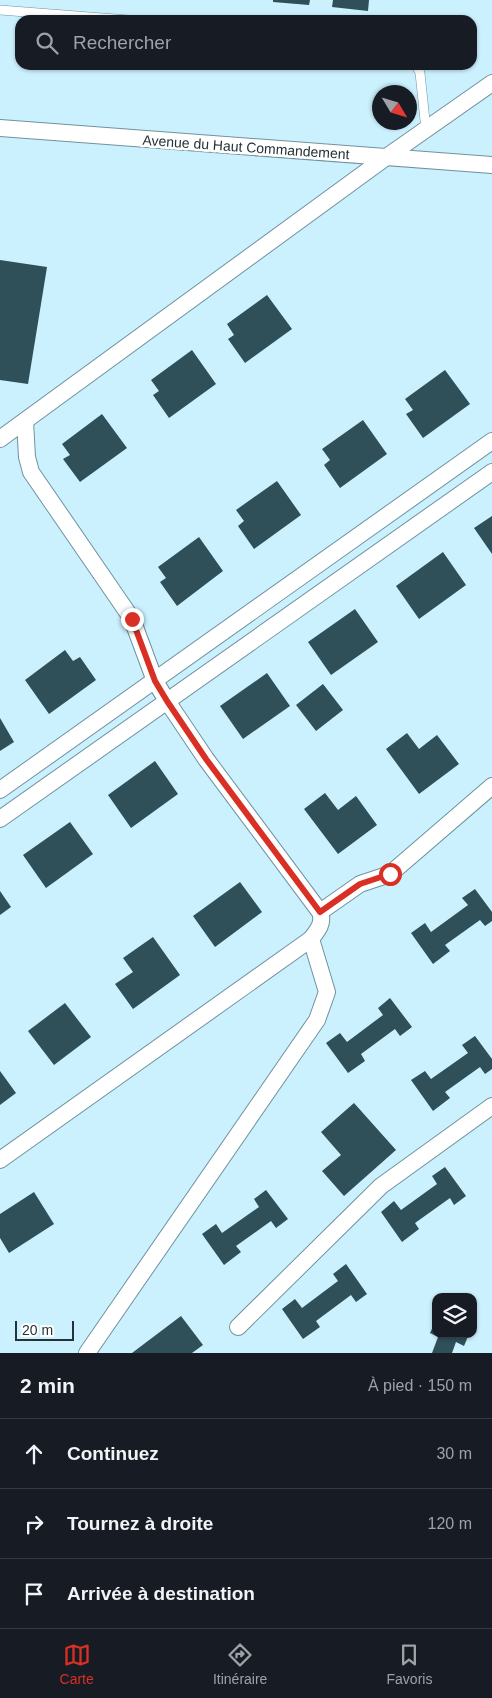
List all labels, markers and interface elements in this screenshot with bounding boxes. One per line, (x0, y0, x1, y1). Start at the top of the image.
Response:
search box (15, 15, 477, 70)
icon: search (33, 29, 61, 57)
text: Rechercher (73, 32, 171, 53)
north arrow (372, 85, 417, 130)
street label: Avenue du Haut Commandement (142, 132, 350, 162)
route end (121, 608, 144, 631)
route start (379, 863, 402, 886)
map controls (432, 1293, 477, 1338)
button: layers (432, 1293, 477, 1338)
scale bar (15, 1318, 74, 1341)
text: 20 m (22, 1322, 53, 1338)
text: 2 min (20, 1374, 75, 1397)
text: À pied · 150 m (368, 1377, 472, 1394)
icon: ahead (20, 1440, 48, 1468)
text: Continuez (67, 1443, 159, 1464)
text: 30 m (436, 1445, 472, 1462)
icon: right (20, 1510, 48, 1538)
text: Tournez à droite (67, 1513, 213, 1534)
text: 120 m (428, 1515, 472, 1532)
icon: arrive (20, 1580, 48, 1608)
text: Arrivée à destination (67, 1583, 255, 1604)
tab: Carte (60, 1641, 94, 1687)
tab: Itinéraire (213, 1641, 267, 1687)
tab: Favoris (387, 1641, 432, 1687)

